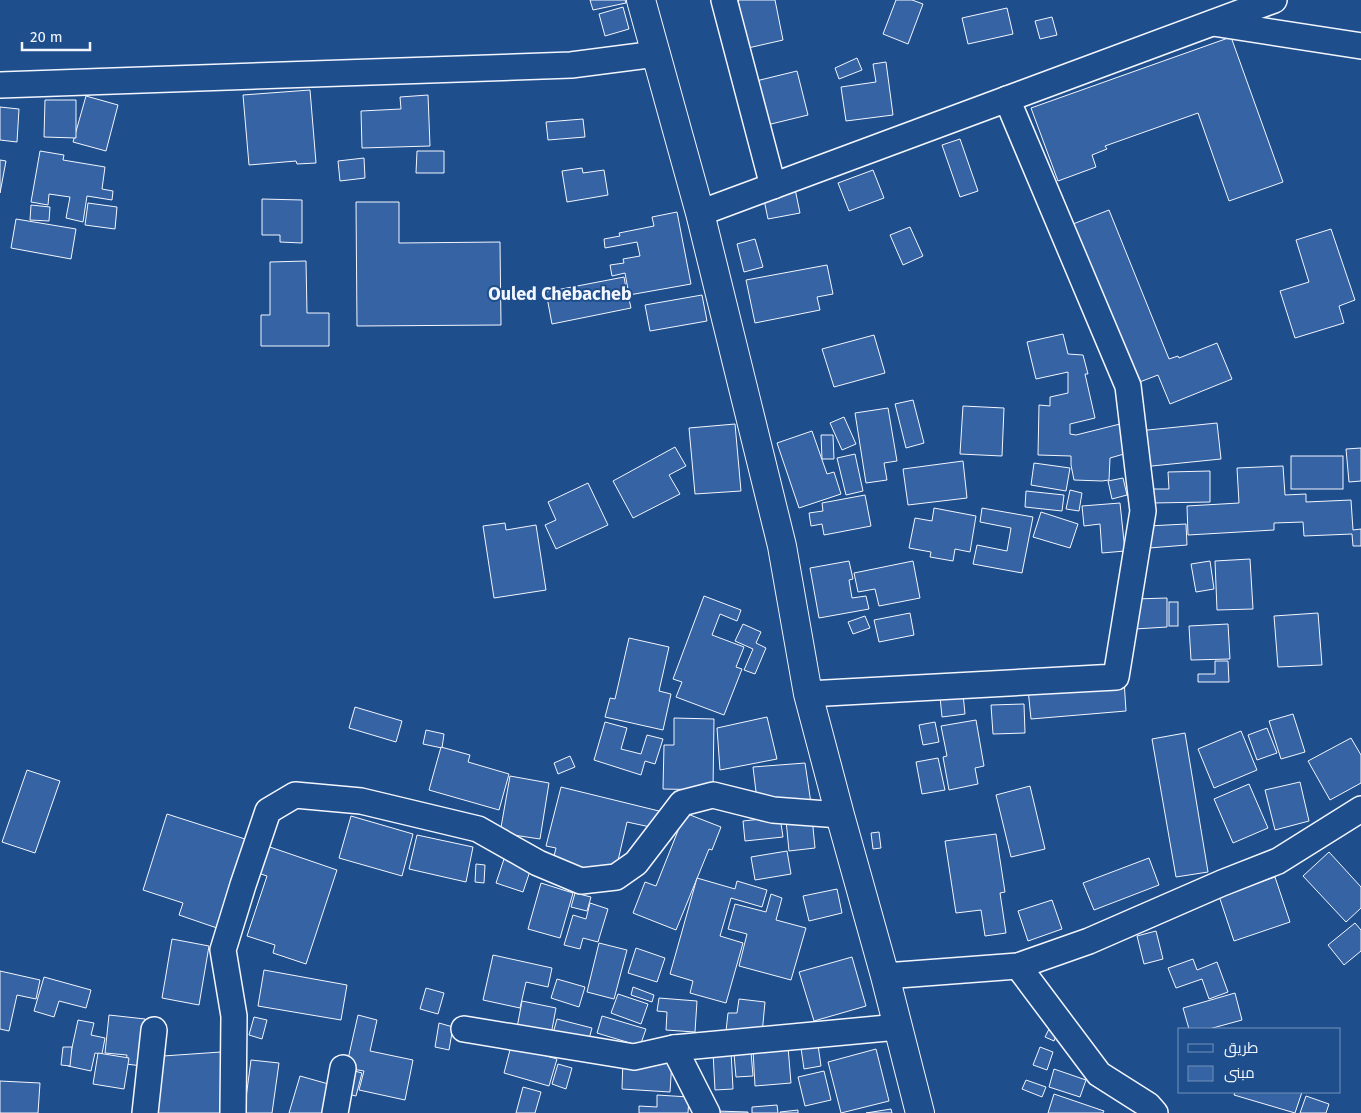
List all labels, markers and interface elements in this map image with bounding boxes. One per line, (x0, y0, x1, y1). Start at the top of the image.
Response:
scale bar (22, 20, 90, 52)
text: 20 m (30, 28, 63, 46)
district label: Ouled Chebacheb (488, 283, 632, 305)
legend (1178, 1028, 1341, 1093)
text: طريق (1224, 1039, 1258, 1058)
text: مبنى (1224, 1064, 1255, 1083)

